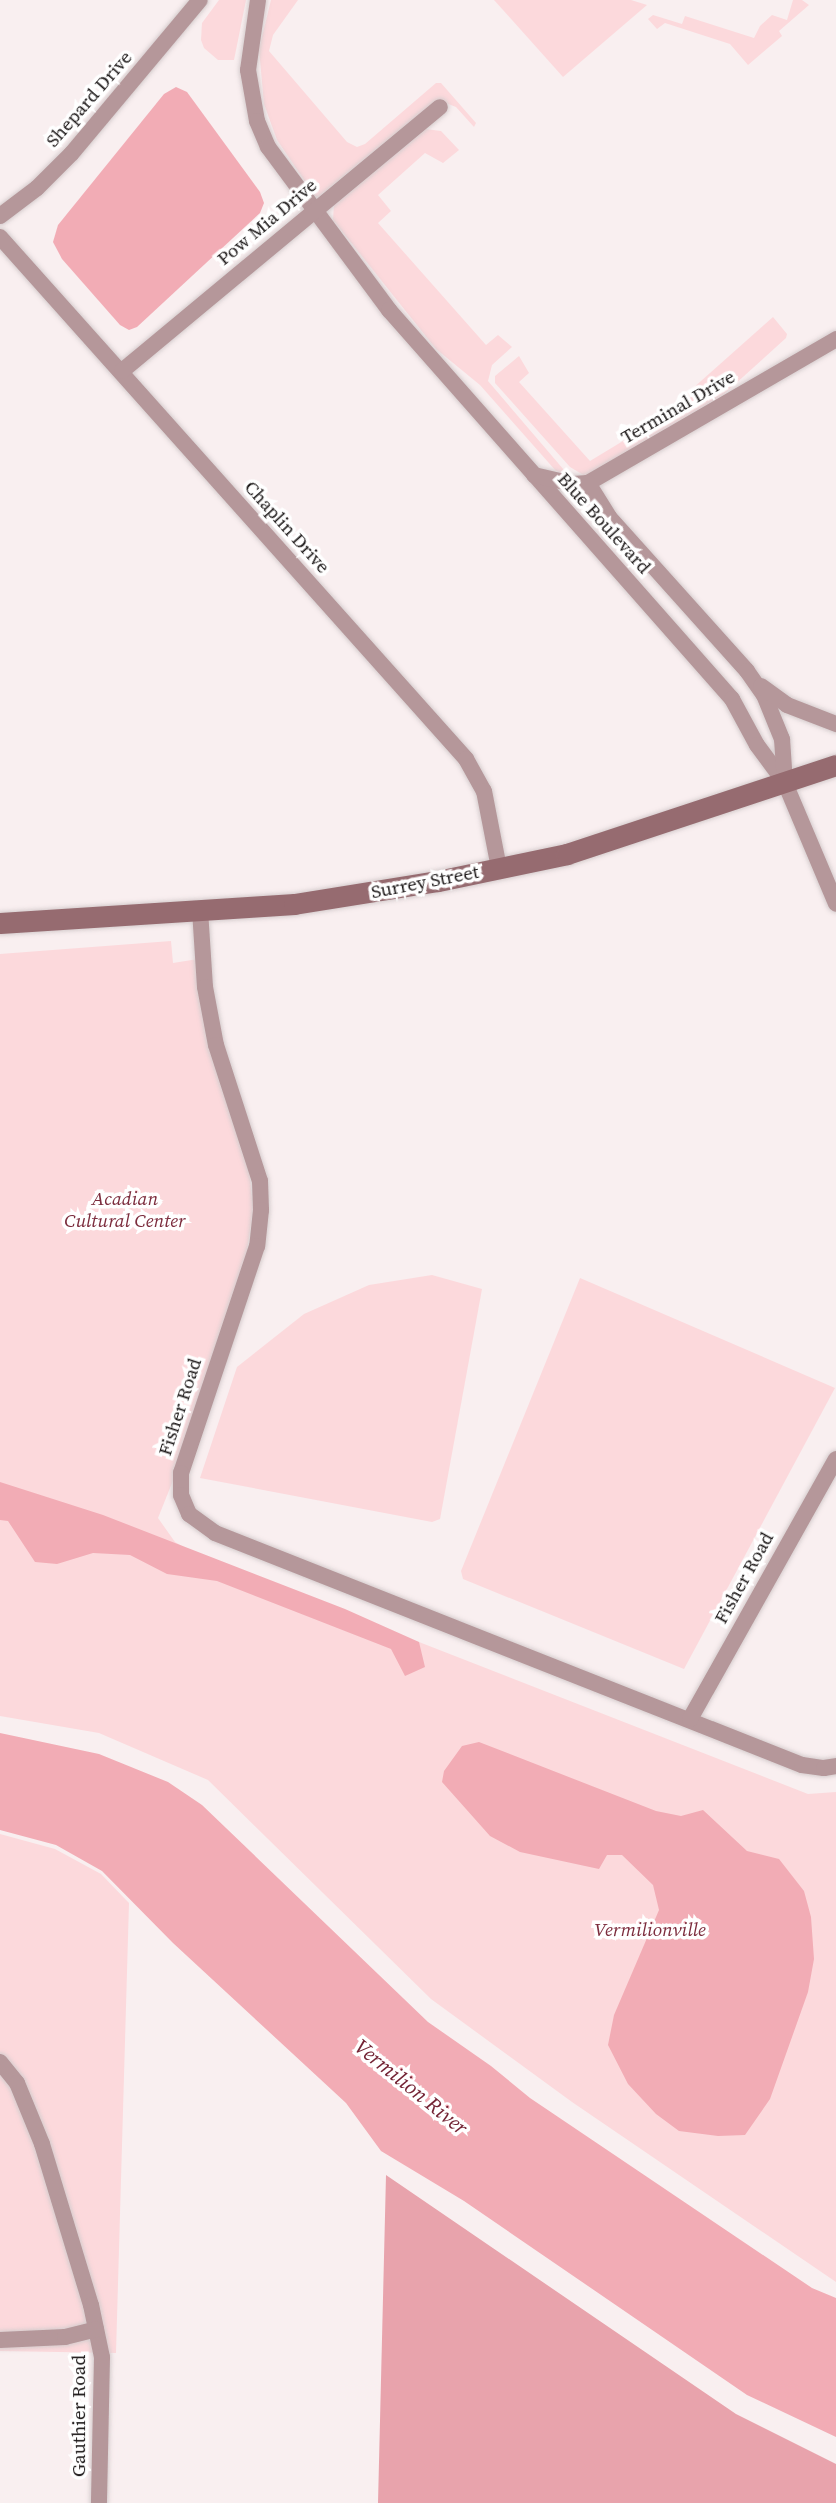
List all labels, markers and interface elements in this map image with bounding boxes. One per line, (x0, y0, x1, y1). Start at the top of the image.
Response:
street label: Shepard Drive (41, 46, 137, 152)
street label: Pow Mia Drive (213, 174, 321, 270)
street label: Terminal Drive (617, 365, 739, 449)
street label: Blue Boulevard (553, 468, 655, 578)
street label: Chaplin Drive (239, 476, 335, 578)
street label: Surrey Street (369, 860, 481, 904)
park label: Acadian Cultural Center (64, 1188, 186, 1232)
street label: Fisher Road (154, 1355, 206, 1459)
street label: Fisher Road (710, 1528, 778, 1628)
park label: Vermilionville (594, 1919, 706, 1941)
water label: Vermilion River (349, 2034, 473, 2140)
street label: Gauthier Road (68, 2355, 90, 2477)

